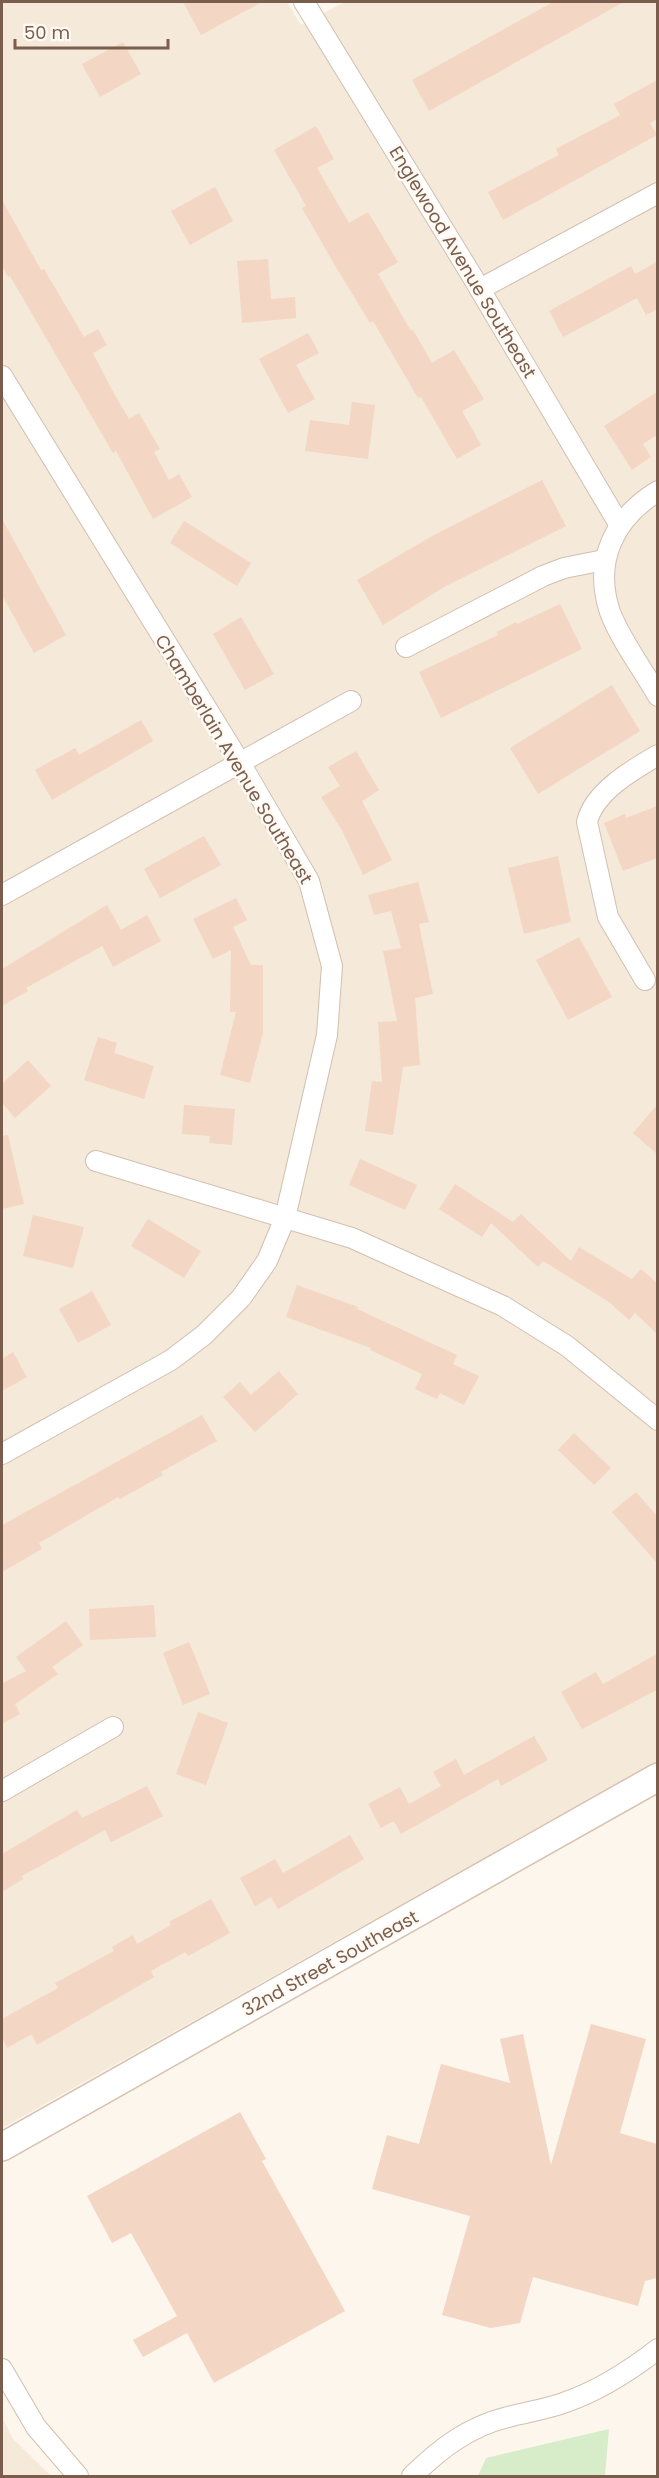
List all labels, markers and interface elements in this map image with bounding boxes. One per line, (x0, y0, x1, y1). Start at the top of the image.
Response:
scale bar (15, 12, 168, 50)
text: 50 m (24, 20, 70, 45)
street label: Englewood Avenue Southeast (384, 141, 542, 383)
street label: Chamberlain Avenue Southeast (149, 630, 319, 888)
street label: 32nd Street Southeast (237, 1904, 423, 2022)

